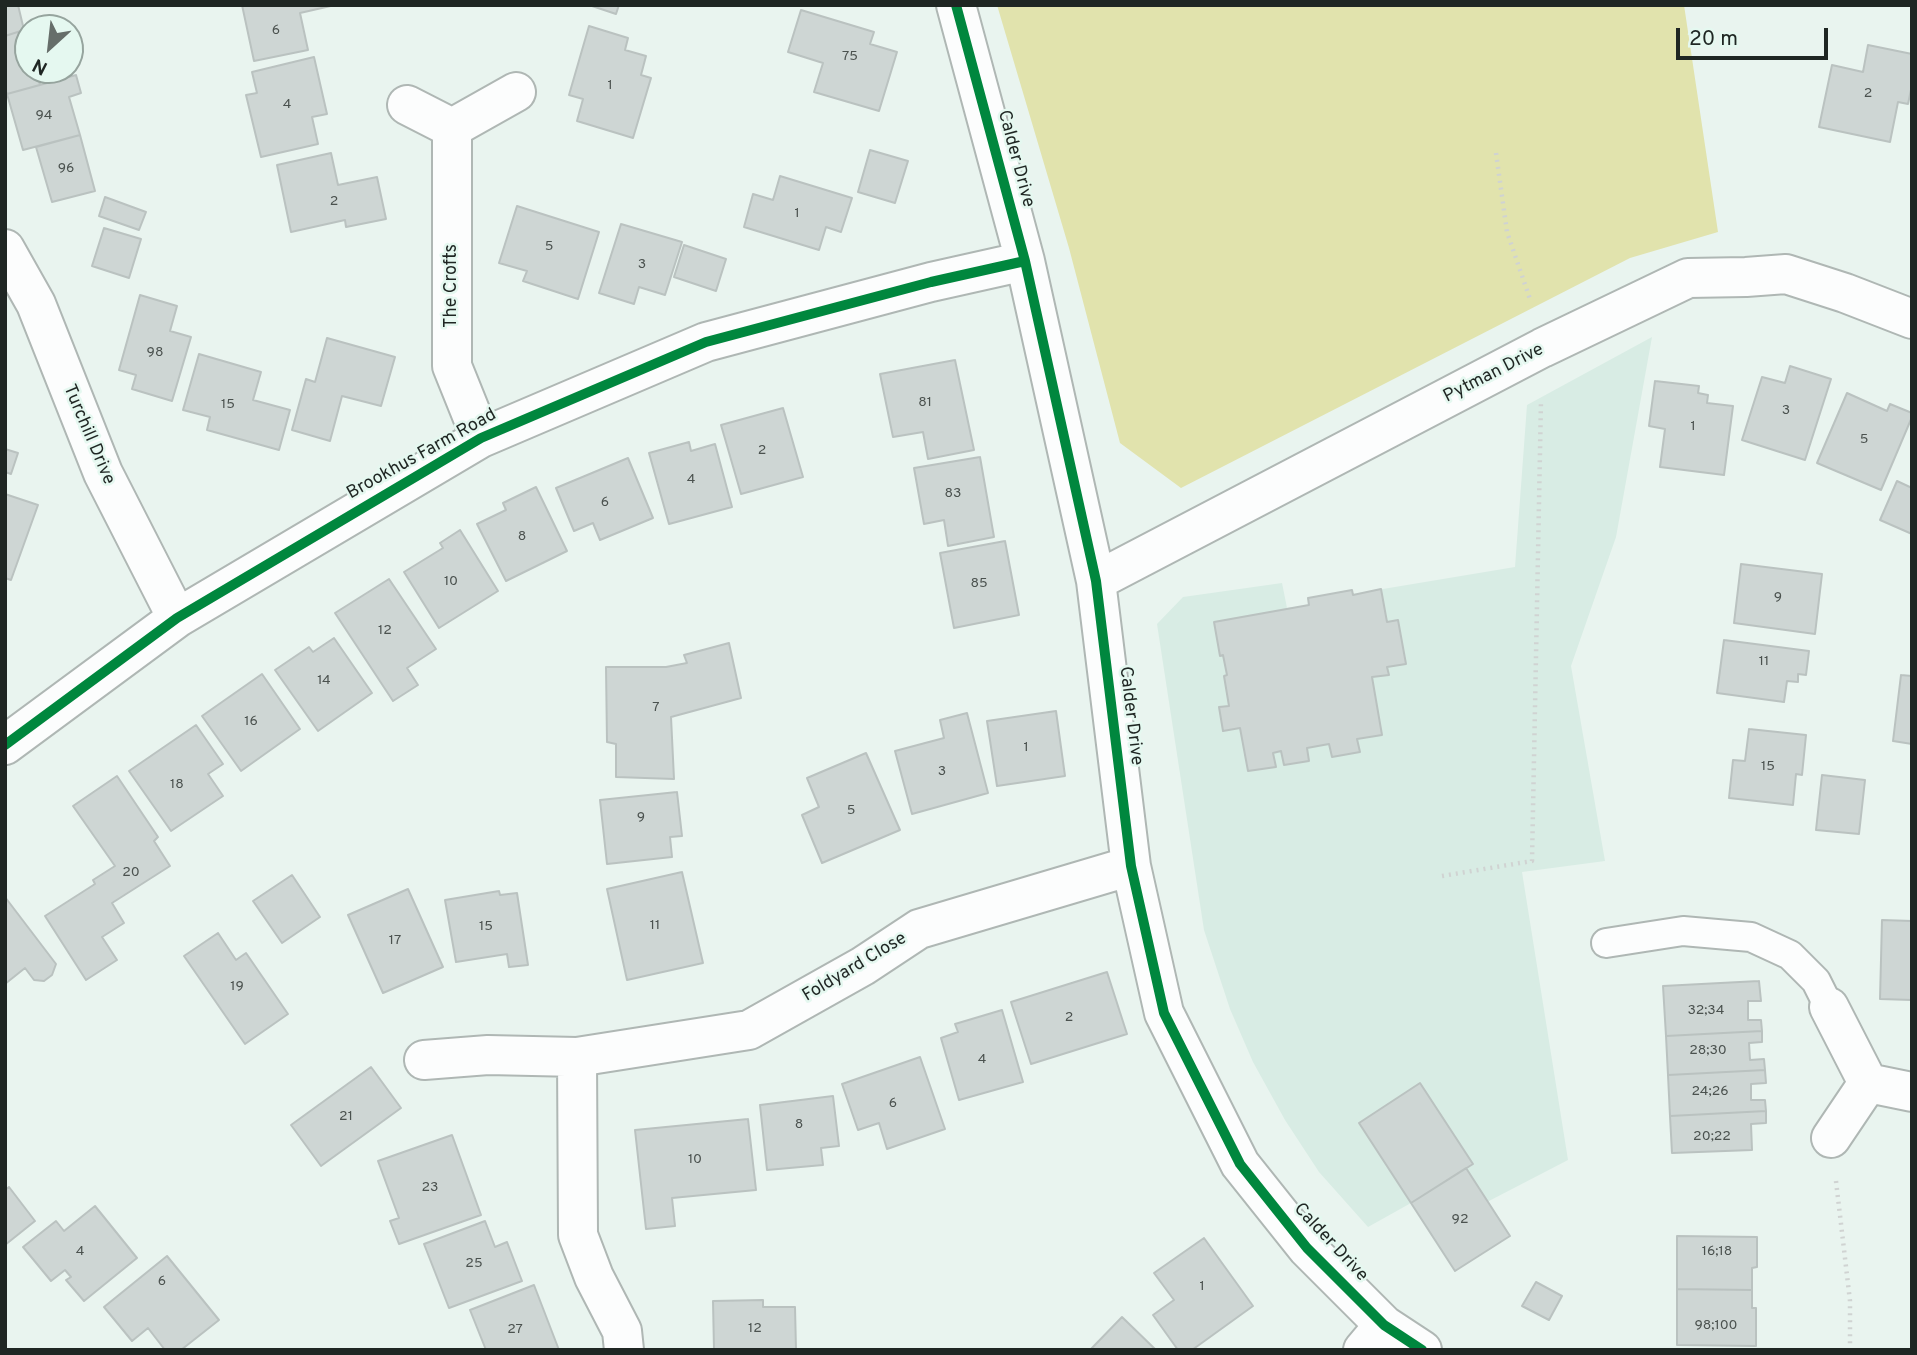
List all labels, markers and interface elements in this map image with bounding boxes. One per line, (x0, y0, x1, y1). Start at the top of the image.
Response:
north arrow (14, 14, 84, 84)
scale bar (1679, 14, 1831, 58)
house number: 6 (272, 23, 280, 39)
text: 20 m (1689, 26, 1738, 53)
house number: 75 (842, 49, 858, 65)
text: N (29, 52, 52, 80)
house number: 1 (607, 78, 613, 94)
house number: 2 (1864, 86, 1872, 102)
house number: 4 (283, 97, 291, 113)
house number: 94 (35, 108, 53, 124)
street label: Calder Drive (992, 108, 1038, 210)
house number: 96 (58, 161, 74, 177)
house number: 2 (330, 194, 338, 210)
house number: 1 (794, 206, 800, 222)
house number: 5 (545, 239, 553, 255)
street label: The Crofts (441, 244, 463, 328)
house number: 3 (638, 257, 646, 273)
street label: Pytman Drive (1440, 339, 1548, 409)
house number: 98 (147, 345, 163, 361)
street label: Turchill Drive (57, 382, 119, 488)
house number: 81 (918, 395, 932, 411)
house number: 15 (221, 397, 235, 413)
house number: 3 (1782, 403, 1790, 419)
street label: Brookhus Farm Road (343, 405, 501, 505)
house number: 1 (1690, 419, 1696, 435)
house number: 5 (1860, 432, 1868, 448)
house number: 2 (758, 443, 766, 459)
house number: 4 (687, 472, 695, 488)
house number: 83 (945, 486, 961, 502)
house number: 6 (601, 495, 609, 511)
house number: 8 (518, 529, 526, 545)
house number: 10 (444, 574, 458, 590)
house number: 85 (970, 576, 988, 592)
house number: 9 (1774, 590, 1782, 606)
house number: 12 (378, 623, 392, 639)
house number: 11 (1759, 654, 1769, 670)
street label: Calder Drive (1113, 665, 1147, 767)
house number: 14 (317, 673, 331, 689)
house number: 7 (652, 700, 660, 716)
house number: 16 (244, 714, 258, 730)
house number: 1 (1023, 740, 1029, 756)
house number: 15 (1761, 759, 1775, 775)
house number: 3 (938, 764, 946, 780)
house number: 18 (170, 777, 184, 793)
house number: 5 (847, 803, 855, 819)
house number: 9 (637, 810, 645, 826)
house number: 20 (122, 865, 140, 881)
house number: 11 (650, 918, 660, 934)
house number: 15 (479, 919, 493, 935)
street label: Foldyard Close (799, 928, 911, 1008)
house number: 17 (389, 933, 401, 949)
house number: 19 (230, 979, 244, 995)
house number: 32;34 (1688, 1003, 1724, 1019)
house number: 2 (1065, 1010, 1073, 1026)
house number: 28;30 (1689, 1043, 1727, 1059)
house number: 4 (978, 1052, 986, 1068)
house number: 24;26 (1691, 1084, 1729, 1100)
house number: 6 (889, 1096, 897, 1112)
house number: 21 (339, 1109, 353, 1125)
house number: 8 (795, 1117, 803, 1133)
house number: 20;22 (1693, 1129, 1731, 1145)
house number: 10 (688, 1152, 702, 1168)
house number: 23 (422, 1180, 438, 1196)
street label: Calder Drive (1288, 1199, 1372, 1287)
house number: 92 (1452, 1212, 1468, 1228)
house number: 4 (76, 1244, 84, 1260)
house number: 16;18 (1702, 1244, 1732, 1260)
house number: 25 (465, 1256, 483, 1272)
house number: 6 (158, 1274, 166, 1290)
house number: 1 (1199, 1279, 1205, 1295)
house number: 98;100 (1694, 1318, 1738, 1334)
house number: 12 (748, 1321, 762, 1337)
house number: 27 (507, 1322, 523, 1338)

